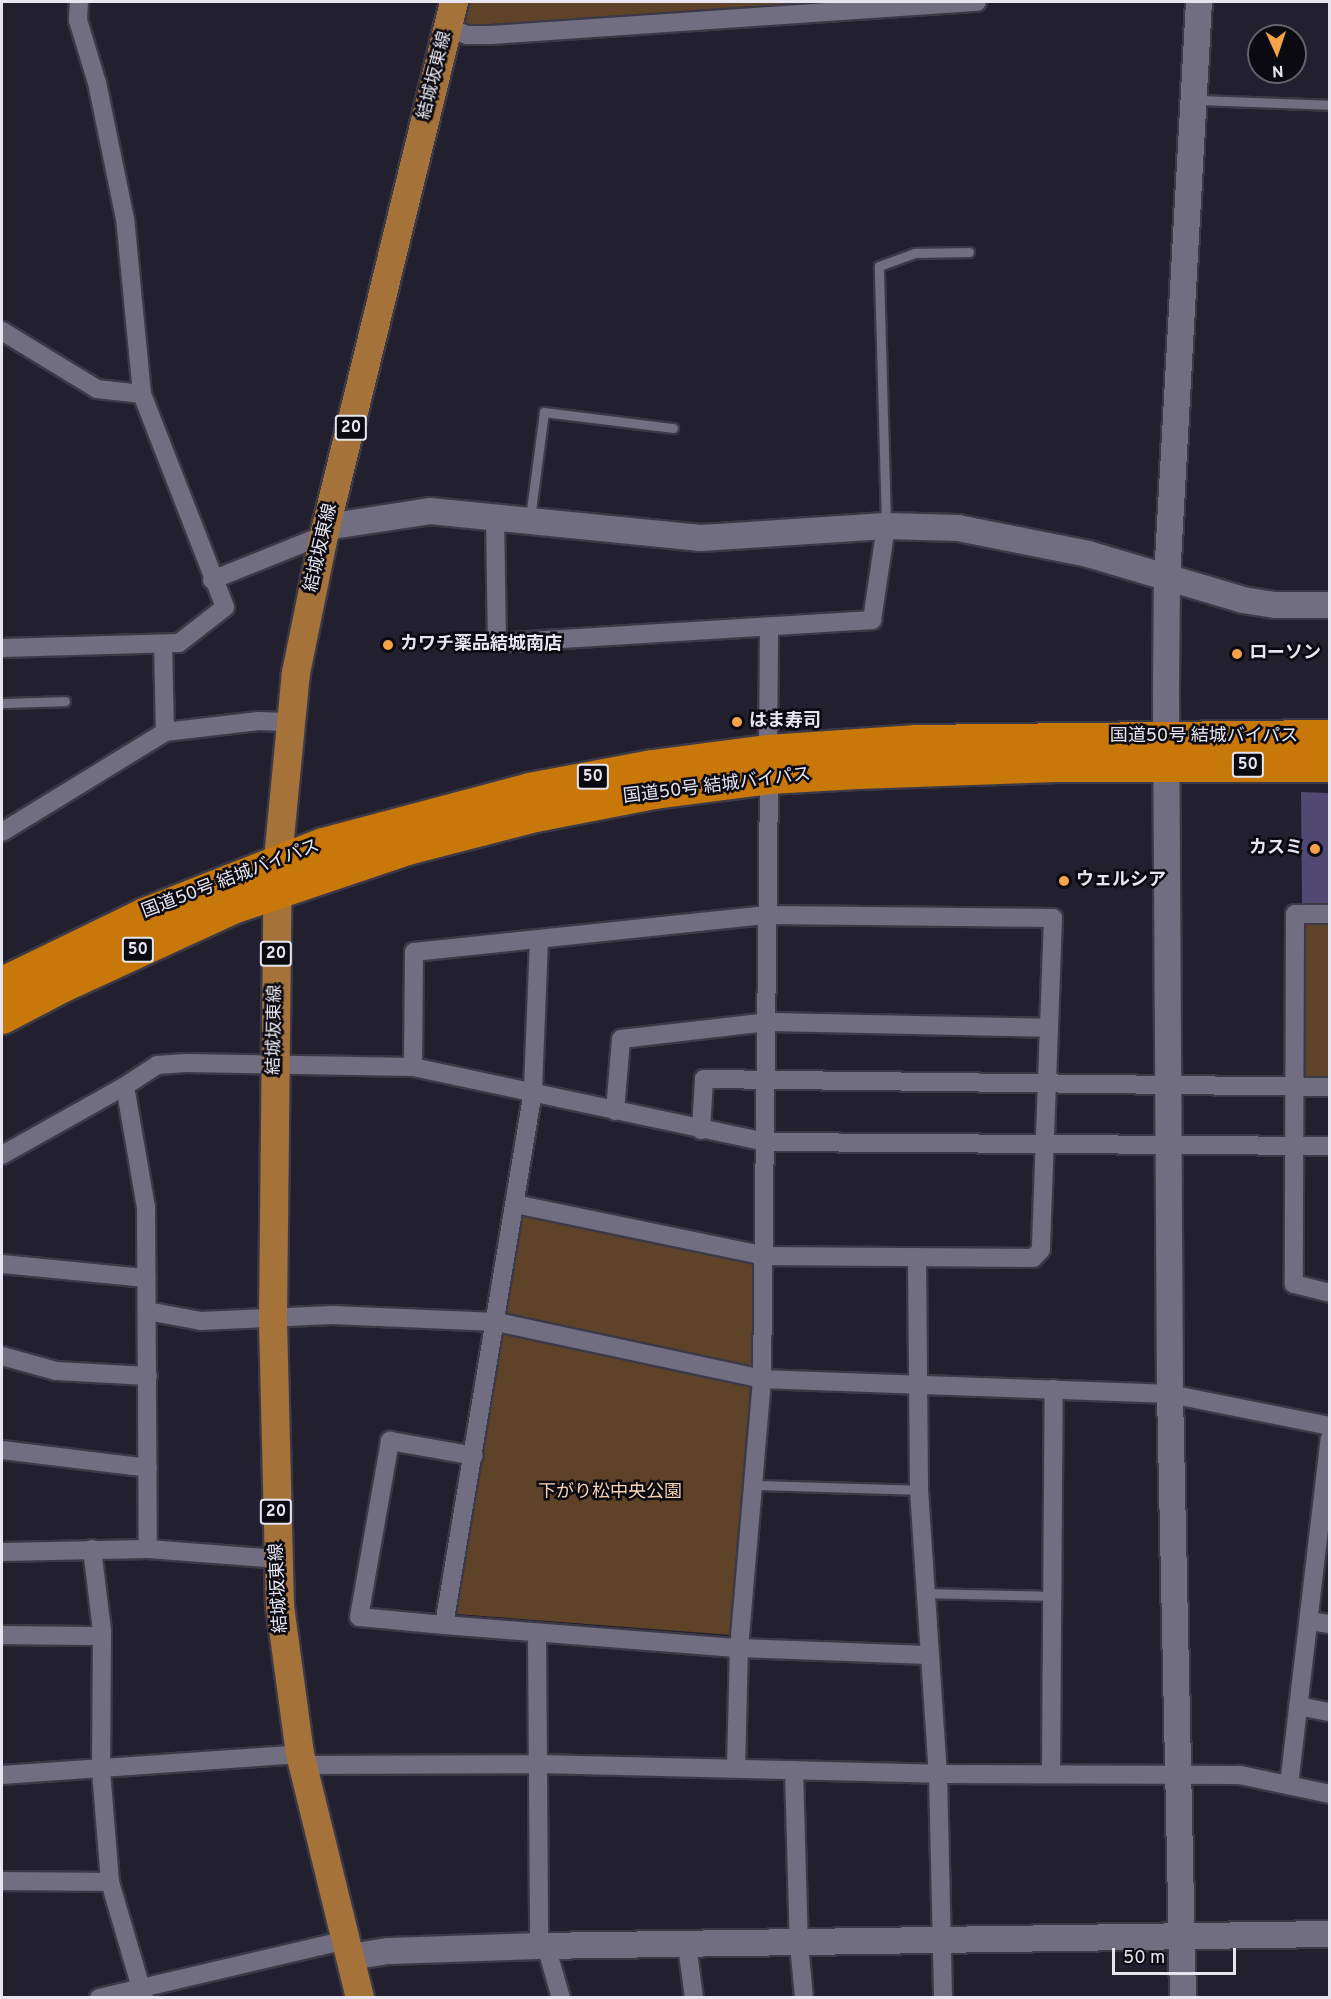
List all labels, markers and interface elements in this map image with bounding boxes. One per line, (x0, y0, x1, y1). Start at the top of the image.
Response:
north arrow (1247, 24, 1307, 84)
street label: 結城坂東線 (415, 30, 457, 122)
text: N (1272, 60, 1284, 80)
road number: 20 (334, 415, 368, 441)
street label: 結城坂東線 (301, 502, 343, 594)
place label: カワチ薬品結城南店 (400, 634, 562, 656)
marker: カワチ薬品結城南店 (381, 638, 395, 652)
place label: ローソン (1249, 643, 1321, 665)
marker: ローソン (1230, 647, 1244, 661)
place label: はま寿司 (749, 711, 821, 733)
marker: はま寿司 (730, 715, 744, 729)
street label: 国道50号 結城バイパス (1110, 726, 1298, 748)
road number: 50 (1232, 752, 1264, 778)
road number: 50 (576, 764, 610, 790)
street label: 国道50号 結城バイパス (622, 765, 812, 809)
street label: 国道50号 結城バイパス (139, 836, 323, 924)
place label: カスミ (1249, 838, 1303, 860)
marker: カスミ (1308, 842, 1322, 856)
place label: ウェルシア (1076, 870, 1166, 892)
marker: ウェルシア (1057, 874, 1071, 888)
road number: 50 (122, 937, 154, 963)
road number: 20 (260, 941, 292, 967)
street label: 結城坂東線 (264, 985, 288, 1075)
park label: 下がり松中央公園 (538, 1482, 682, 1504)
road number: 20 (260, 1499, 292, 1525)
street label: 結城坂東線 (267, 1542, 293, 1634)
scale bar (1115, 1936, 1240, 1974)
text: 50 m (1123, 1947, 1165, 1970)

